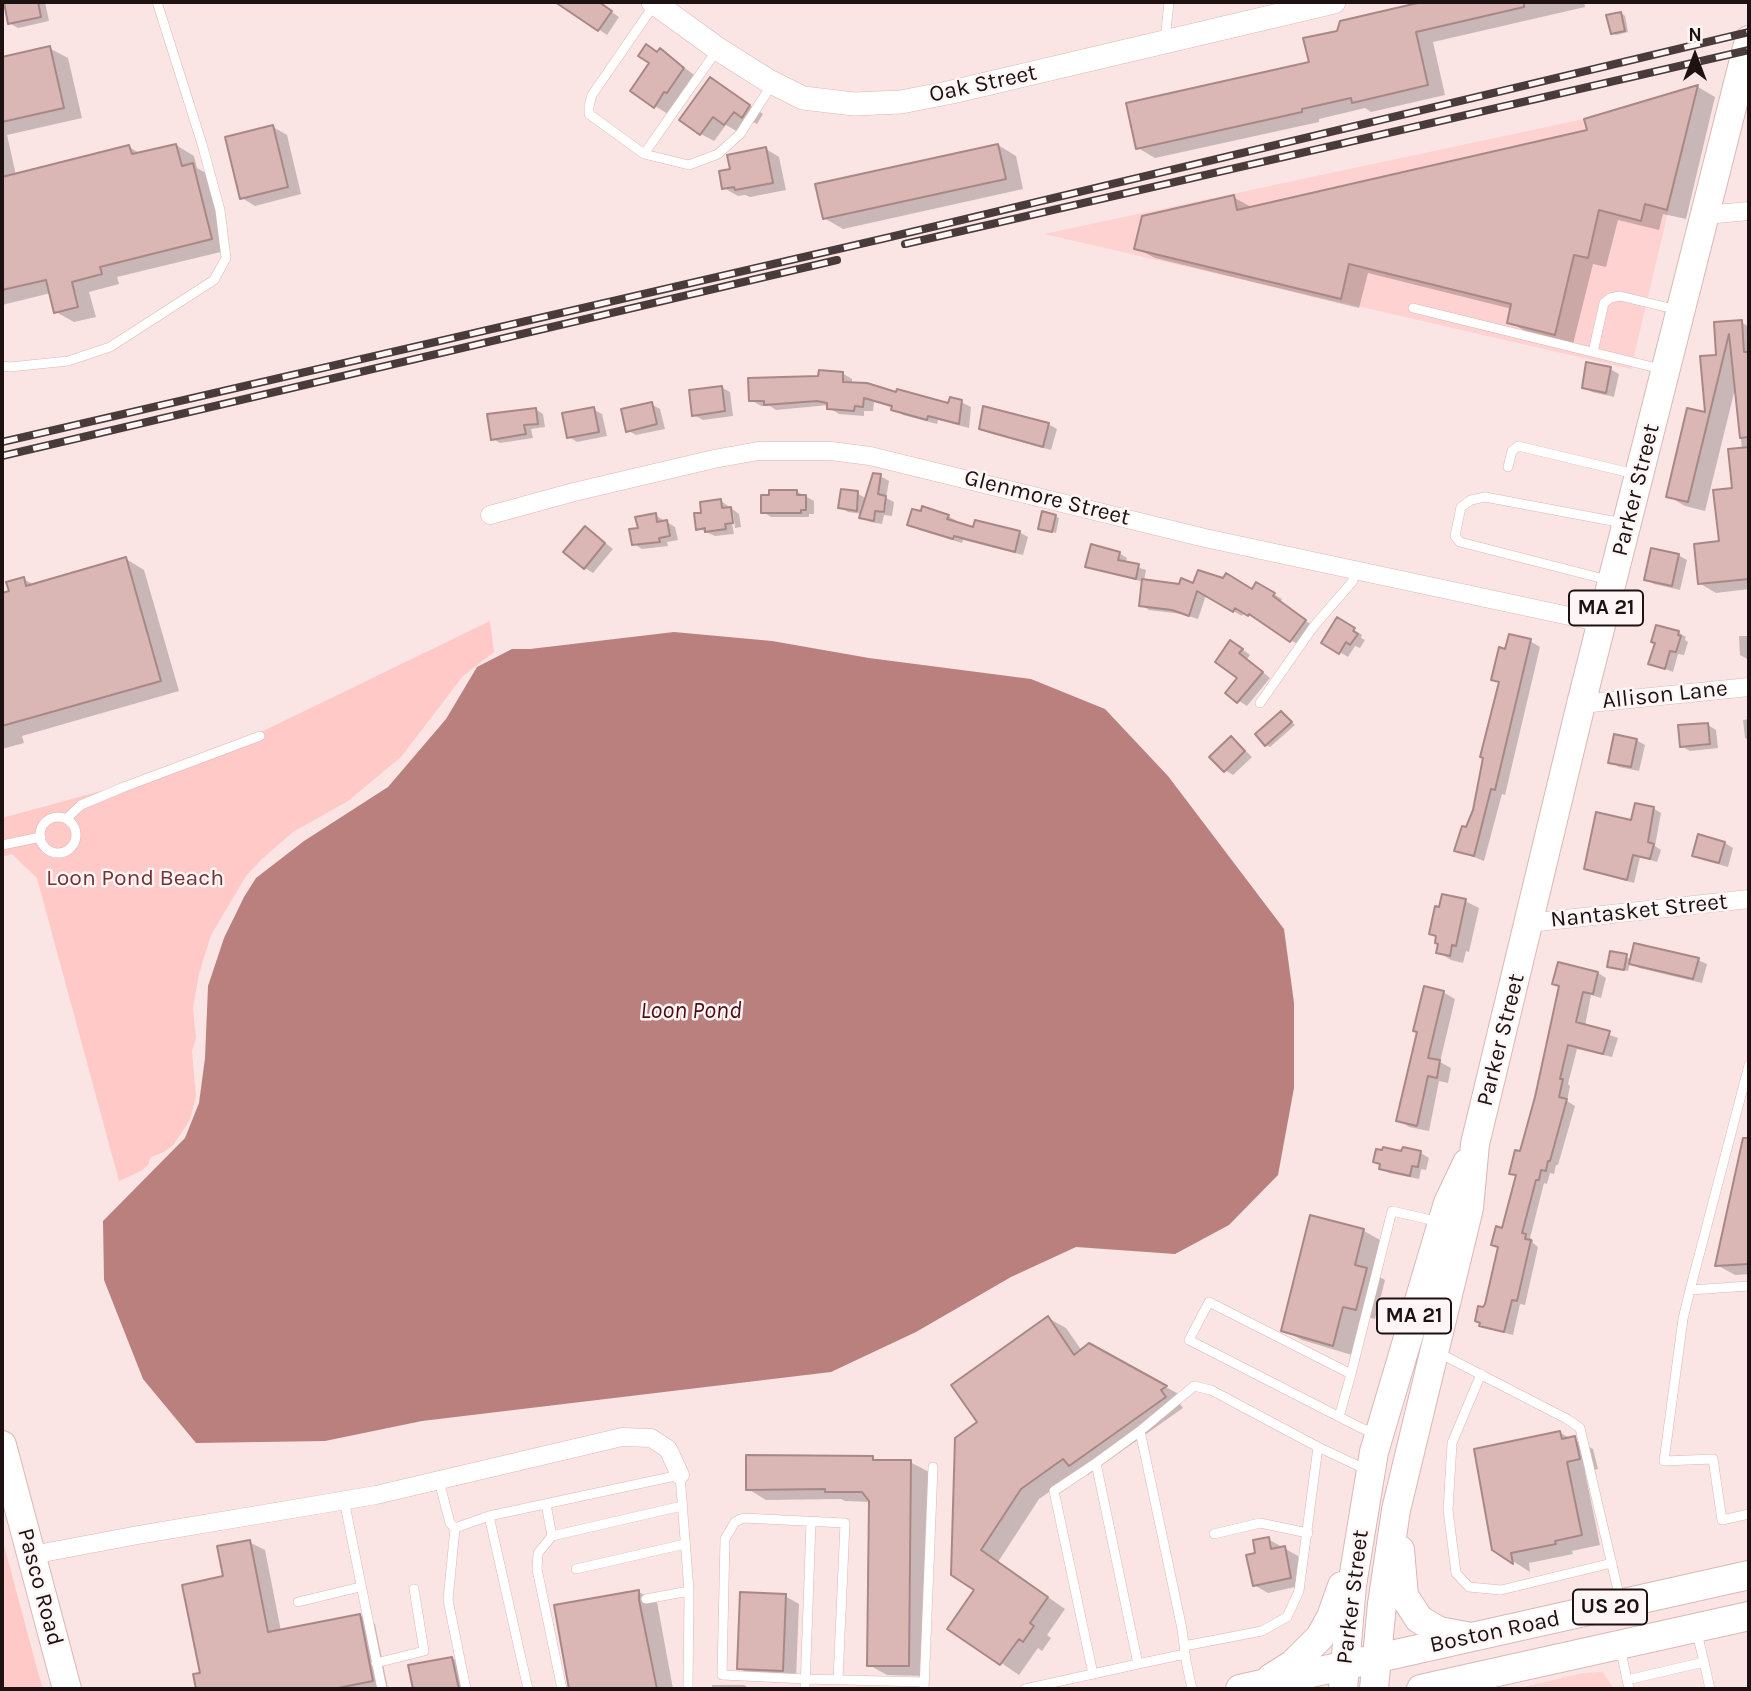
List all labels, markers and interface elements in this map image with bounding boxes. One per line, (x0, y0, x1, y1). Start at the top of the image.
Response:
north arrow (1660, 21, 1730, 91)
text: N (1688, 24, 1702, 46)
street label: Oak Street (927, 59, 1039, 109)
street label: Parker Street (1606, 421, 1666, 559)
street label: Glenmore Street (961, 464, 1133, 532)
road number: MA 21 (1569, 590, 1643, 626)
street label: Allison Lane (1601, 675, 1729, 715)
park label: Loon Pond Beach (46, 864, 224, 892)
street label: Nantasket Street (1549, 888, 1729, 934)
street label: Parker Street (1471, 971, 1531, 1109)
water label: Loon Pond (640, 997, 742, 1025)
road number: MA 21 (1377, 1298, 1451, 1334)
street label: Pasco Road (11, 1525, 69, 1649)
street label: Parker Street (1331, 1528, 1375, 1666)
road number: US 20 (1573, 1590, 1647, 1624)
street label: Boston Road (1427, 1605, 1563, 1659)

